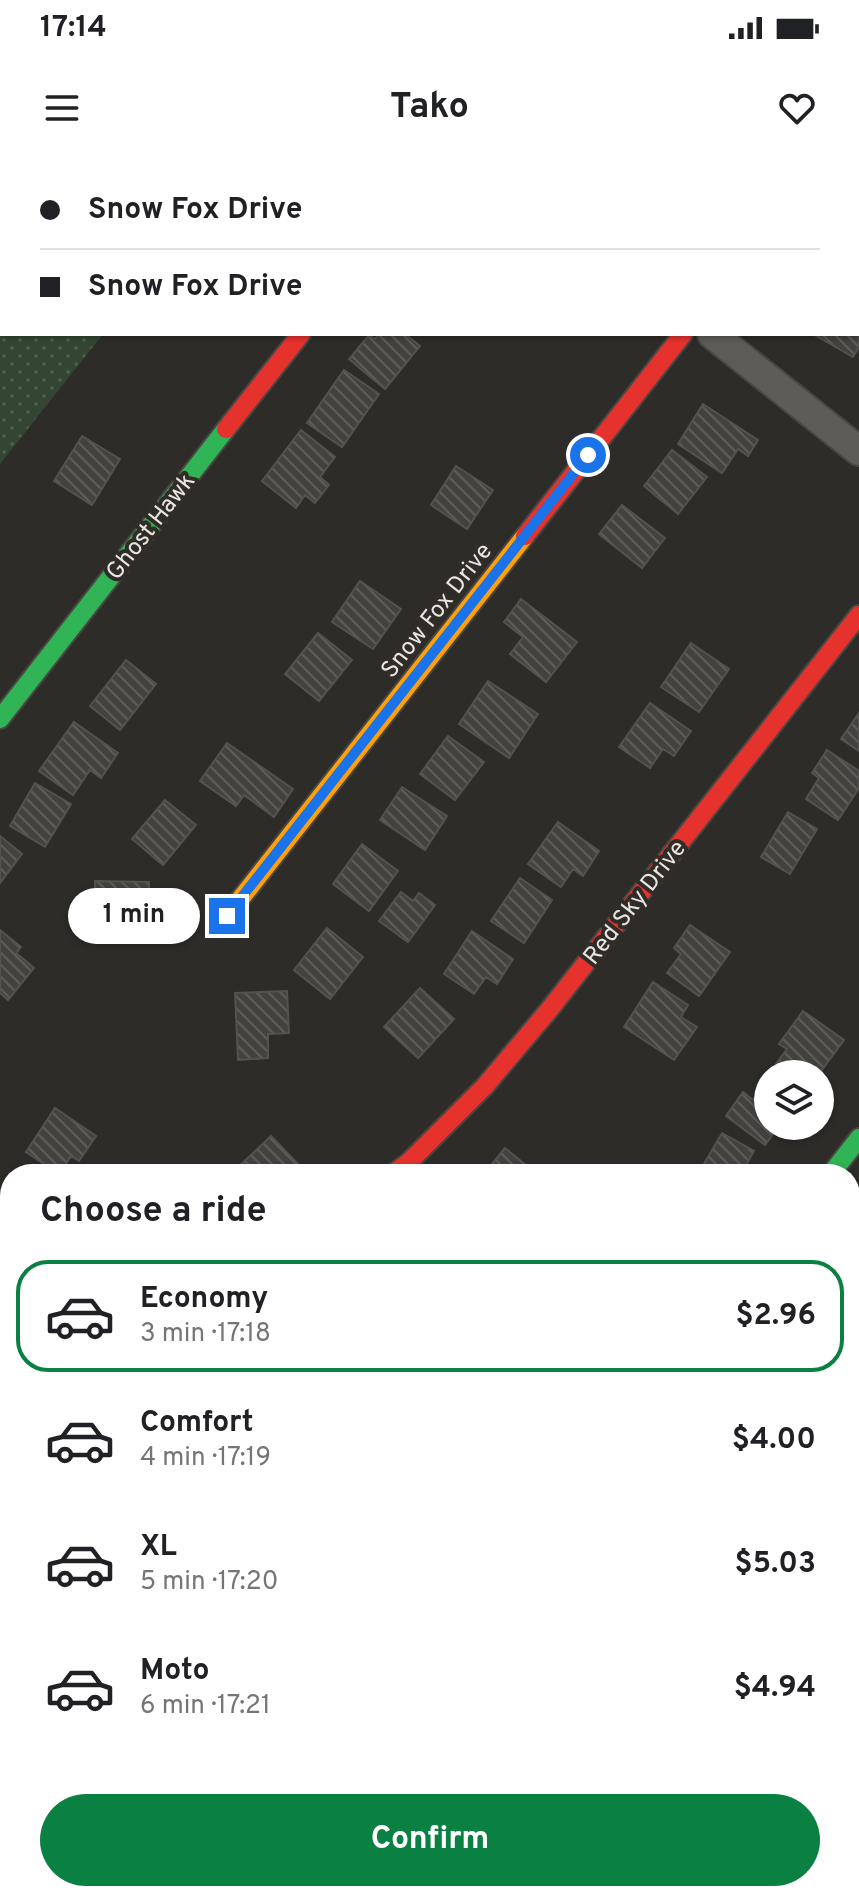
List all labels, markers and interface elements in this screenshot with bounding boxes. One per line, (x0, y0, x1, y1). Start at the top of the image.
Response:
text: 17:14 (40, 10, 107, 47)
text: Tako (390, 85, 469, 131)
icon: menu (40, 86, 84, 130)
icon: heart (775, 86, 819, 130)
text: Snow Fox Drive (88, 192, 302, 229)
text: Snow Fox Drive (88, 269, 302, 306)
route start (570, 437, 606, 473)
street label: Ghost Hawk (100, 468, 203, 587)
street label: Snow Fox Drive (375, 538, 500, 685)
street label: Red Sky Drive (578, 835, 694, 971)
callout: 1 min (67, 888, 199, 944)
route end (209, 898, 245, 934)
text: 1 min (103, 899, 165, 932)
map controls (754, 1060, 834, 1140)
button: layers (754, 1060, 834, 1140)
text: Choose a ride (40, 1189, 266, 1235)
icon: car (44, 1280, 116, 1352)
text: Economy (140, 1281, 268, 1318)
text: $2.96 (735, 1298, 816, 1335)
text: 3 min · 17:18 (140, 1318, 271, 1351)
icon: car (44, 1404, 116, 1476)
text: Comfort (140, 1405, 253, 1442)
text: $4.00 (732, 1422, 816, 1459)
text: 4 min · 17:19 (140, 1442, 271, 1475)
icon: car (44, 1528, 116, 1600)
text: XL (140, 1529, 177, 1566)
text: $5.03 (735, 1546, 816, 1583)
text: 5 min · 17:20 (140, 1566, 278, 1599)
icon: car (44, 1652, 116, 1724)
text: Moto (140, 1653, 210, 1690)
text: $4.94 (734, 1670, 816, 1707)
text: 6 min · 17:21 (140, 1690, 271, 1723)
button: Confirm (40, 1794, 820, 1886)

